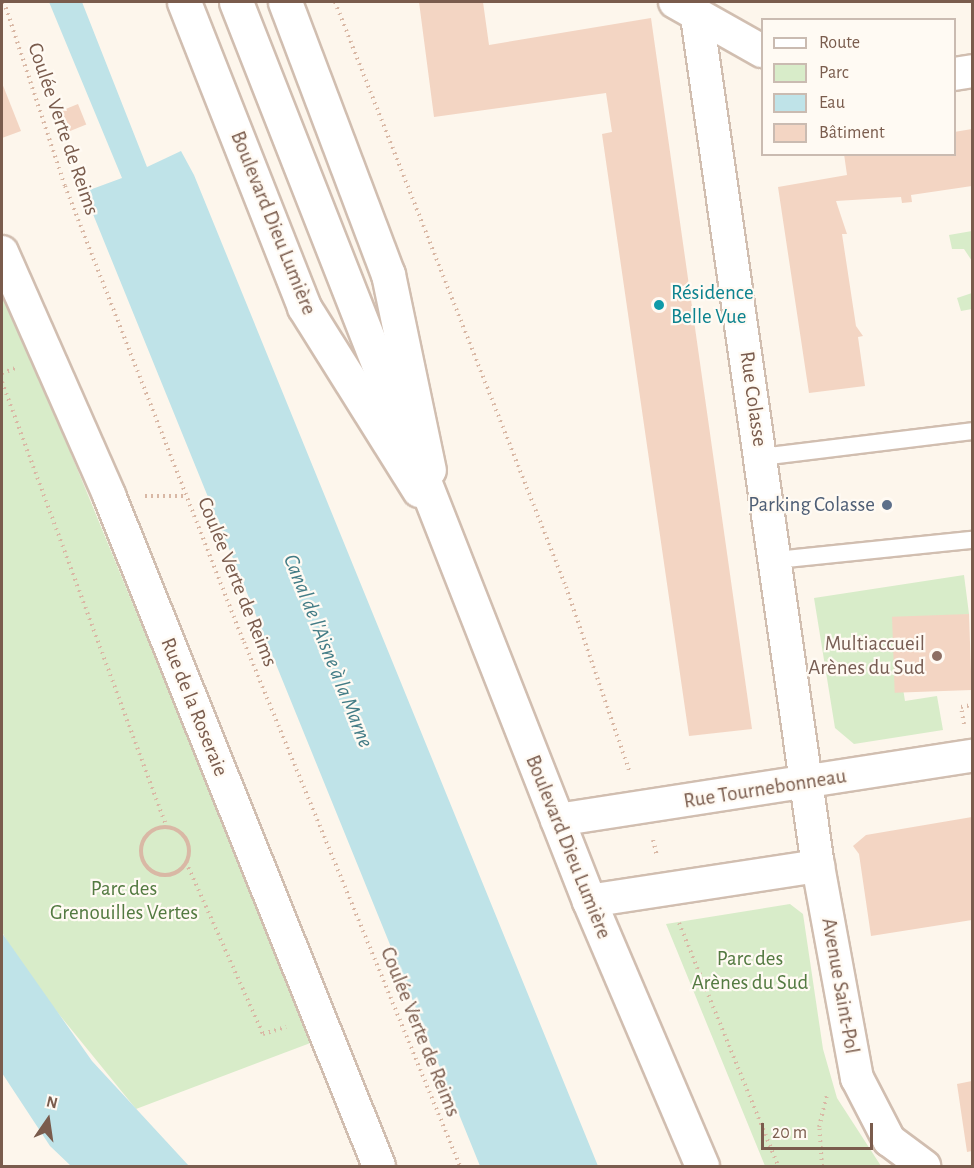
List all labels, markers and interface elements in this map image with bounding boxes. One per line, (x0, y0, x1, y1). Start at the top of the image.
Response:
legend (761, 18, 956, 156)
text: Route (819, 34, 860, 52)
street label: Coulée Verte de Reims (22, 39, 104, 219)
text: Parc (819, 64, 849, 82)
text: Eau (819, 94, 845, 112)
text: Bâtiment (819, 124, 885, 142)
street label: Boulevard Dieu Lumière (225, 127, 321, 319)
place label: Résidence Belle Vue (671, 280, 754, 330)
marker: Résidence Belle Vue (652, 298, 666, 312)
street label: Rue Colasse (734, 350, 772, 448)
place label: Parking Colasse (748, 492, 875, 518)
street label: Coulée Verte de Reims (191, 493, 283, 671)
marker: Parking Colasse (880, 498, 894, 512)
water label: Canal de l'Aisne à la Marne (277, 551, 379, 751)
place label: Multiaccueil Arènes du Sud (808, 631, 925, 681)
street label: Rue de la Roseraie (155, 634, 233, 780)
marker: Multiaccueil Arènes du Sud (930, 649, 944, 663)
street label: Boulevard Dieu Lumière (520, 751, 616, 943)
street label: Rue Tournebonneau (682, 764, 848, 814)
park label: Parc des Grenouilles Vertes (50, 876, 198, 926)
street label: Avenue Saint-Pol (816, 916, 864, 1056)
street label: Coulée Verte de Reims (374, 943, 466, 1121)
park label: Parc des Arènes du Sud (692, 946, 808, 996)
north arrow (18, 1090, 78, 1150)
text: N (45, 1093, 59, 1112)
scale bar (764, 1111, 876, 1149)
text: 20 m (772, 1124, 807, 1142)

